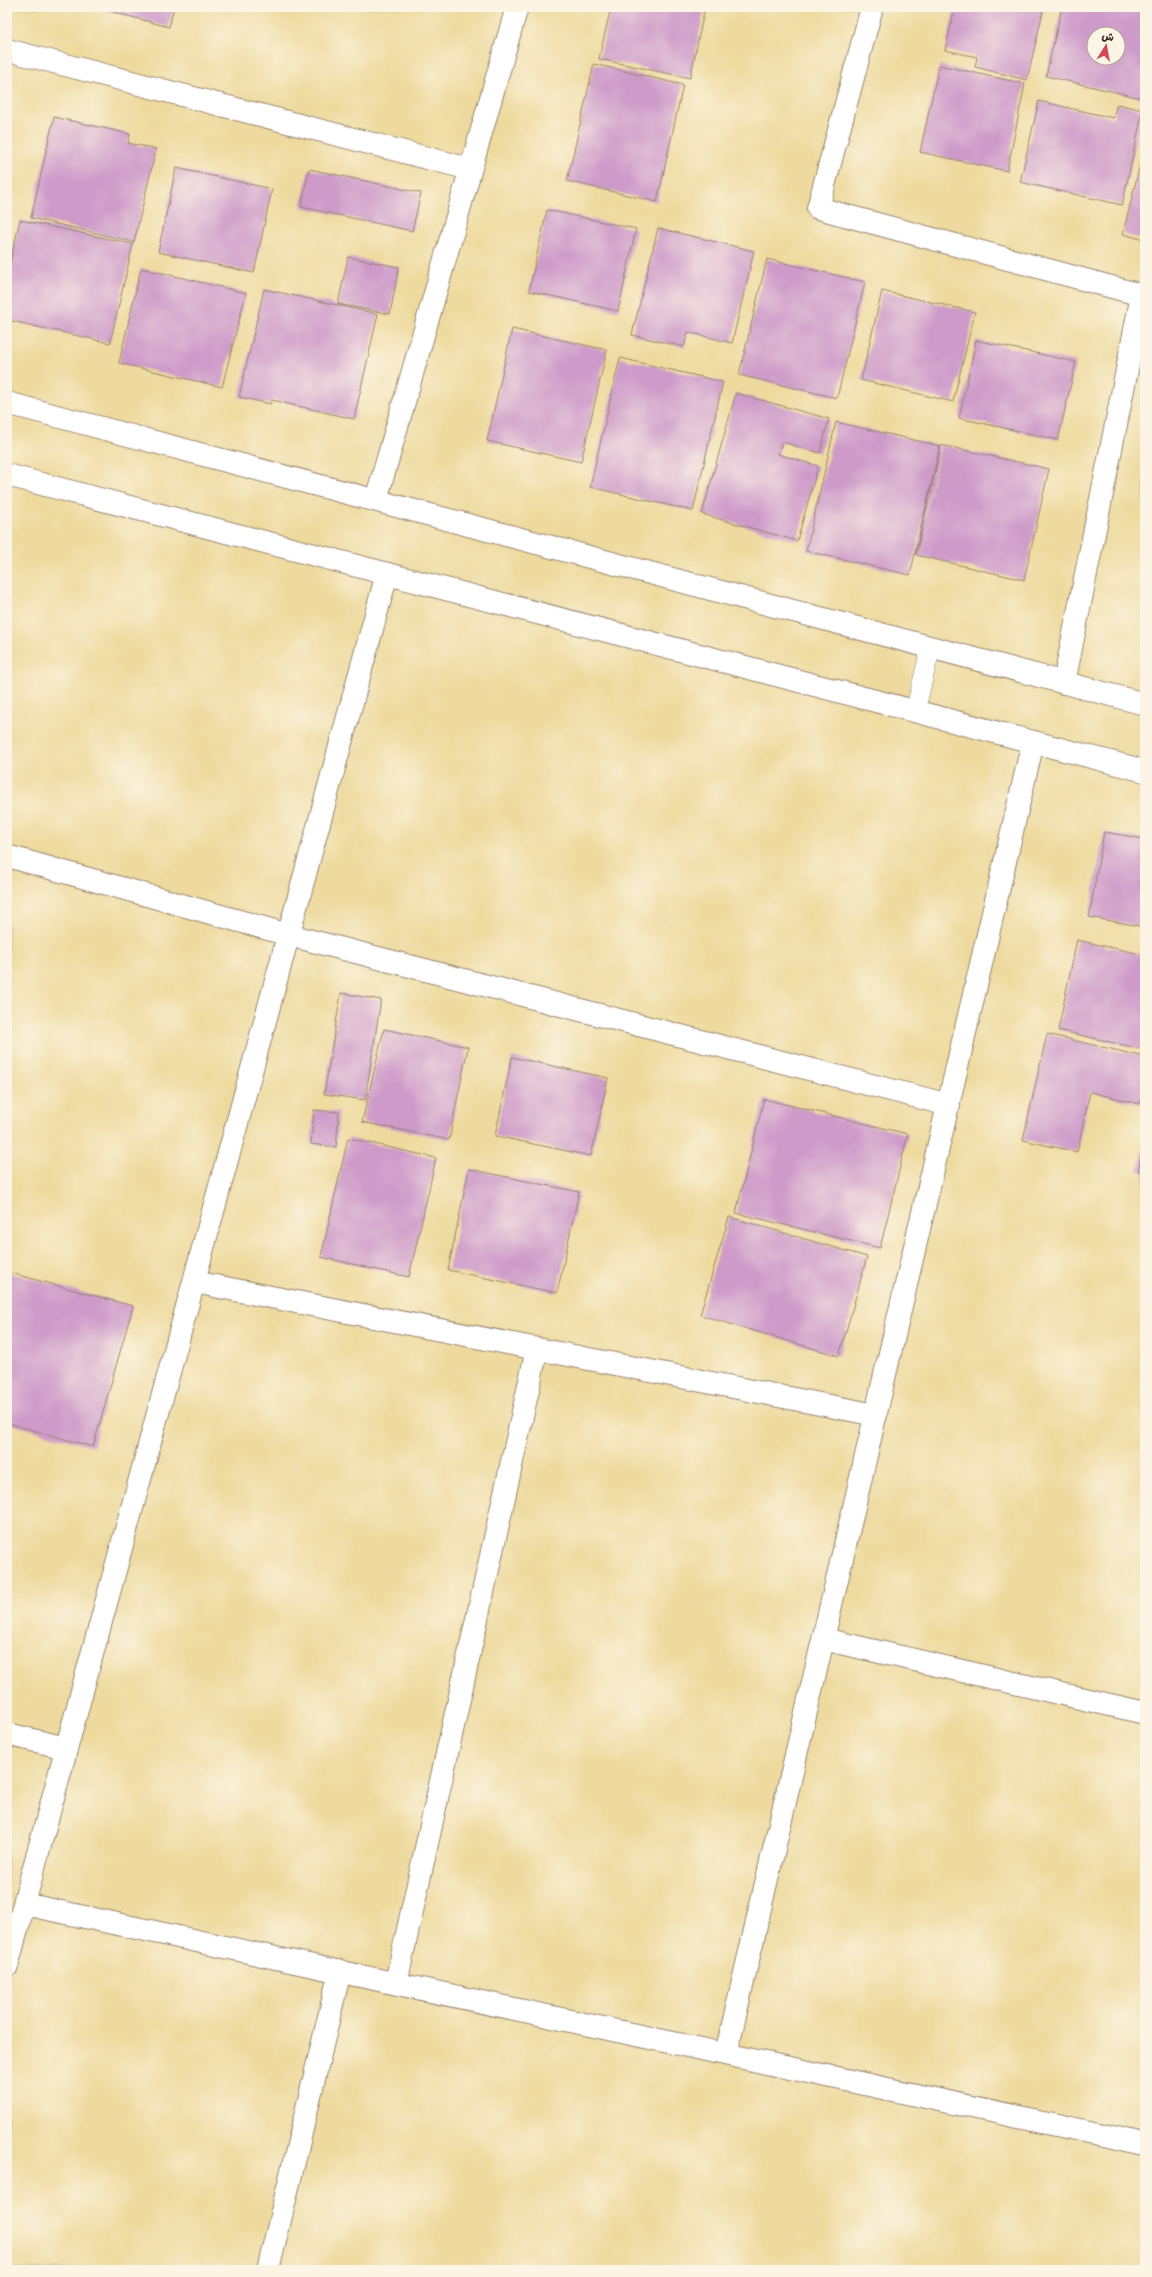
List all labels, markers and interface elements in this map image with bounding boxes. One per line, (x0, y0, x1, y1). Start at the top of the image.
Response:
north arrow (1086, 26, 1126, 66)
text: ش (1101, 29, 1115, 44)

